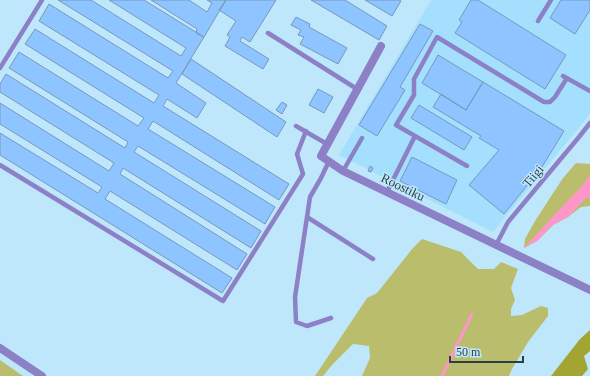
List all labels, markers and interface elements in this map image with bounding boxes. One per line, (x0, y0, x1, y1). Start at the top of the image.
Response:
street label: Tiigi (519, 161, 547, 190)
street label: Roostiku (379, 170, 428, 204)
scale bar (450, 338, 523, 364)
text: 50 m (456, 345, 481, 359)

